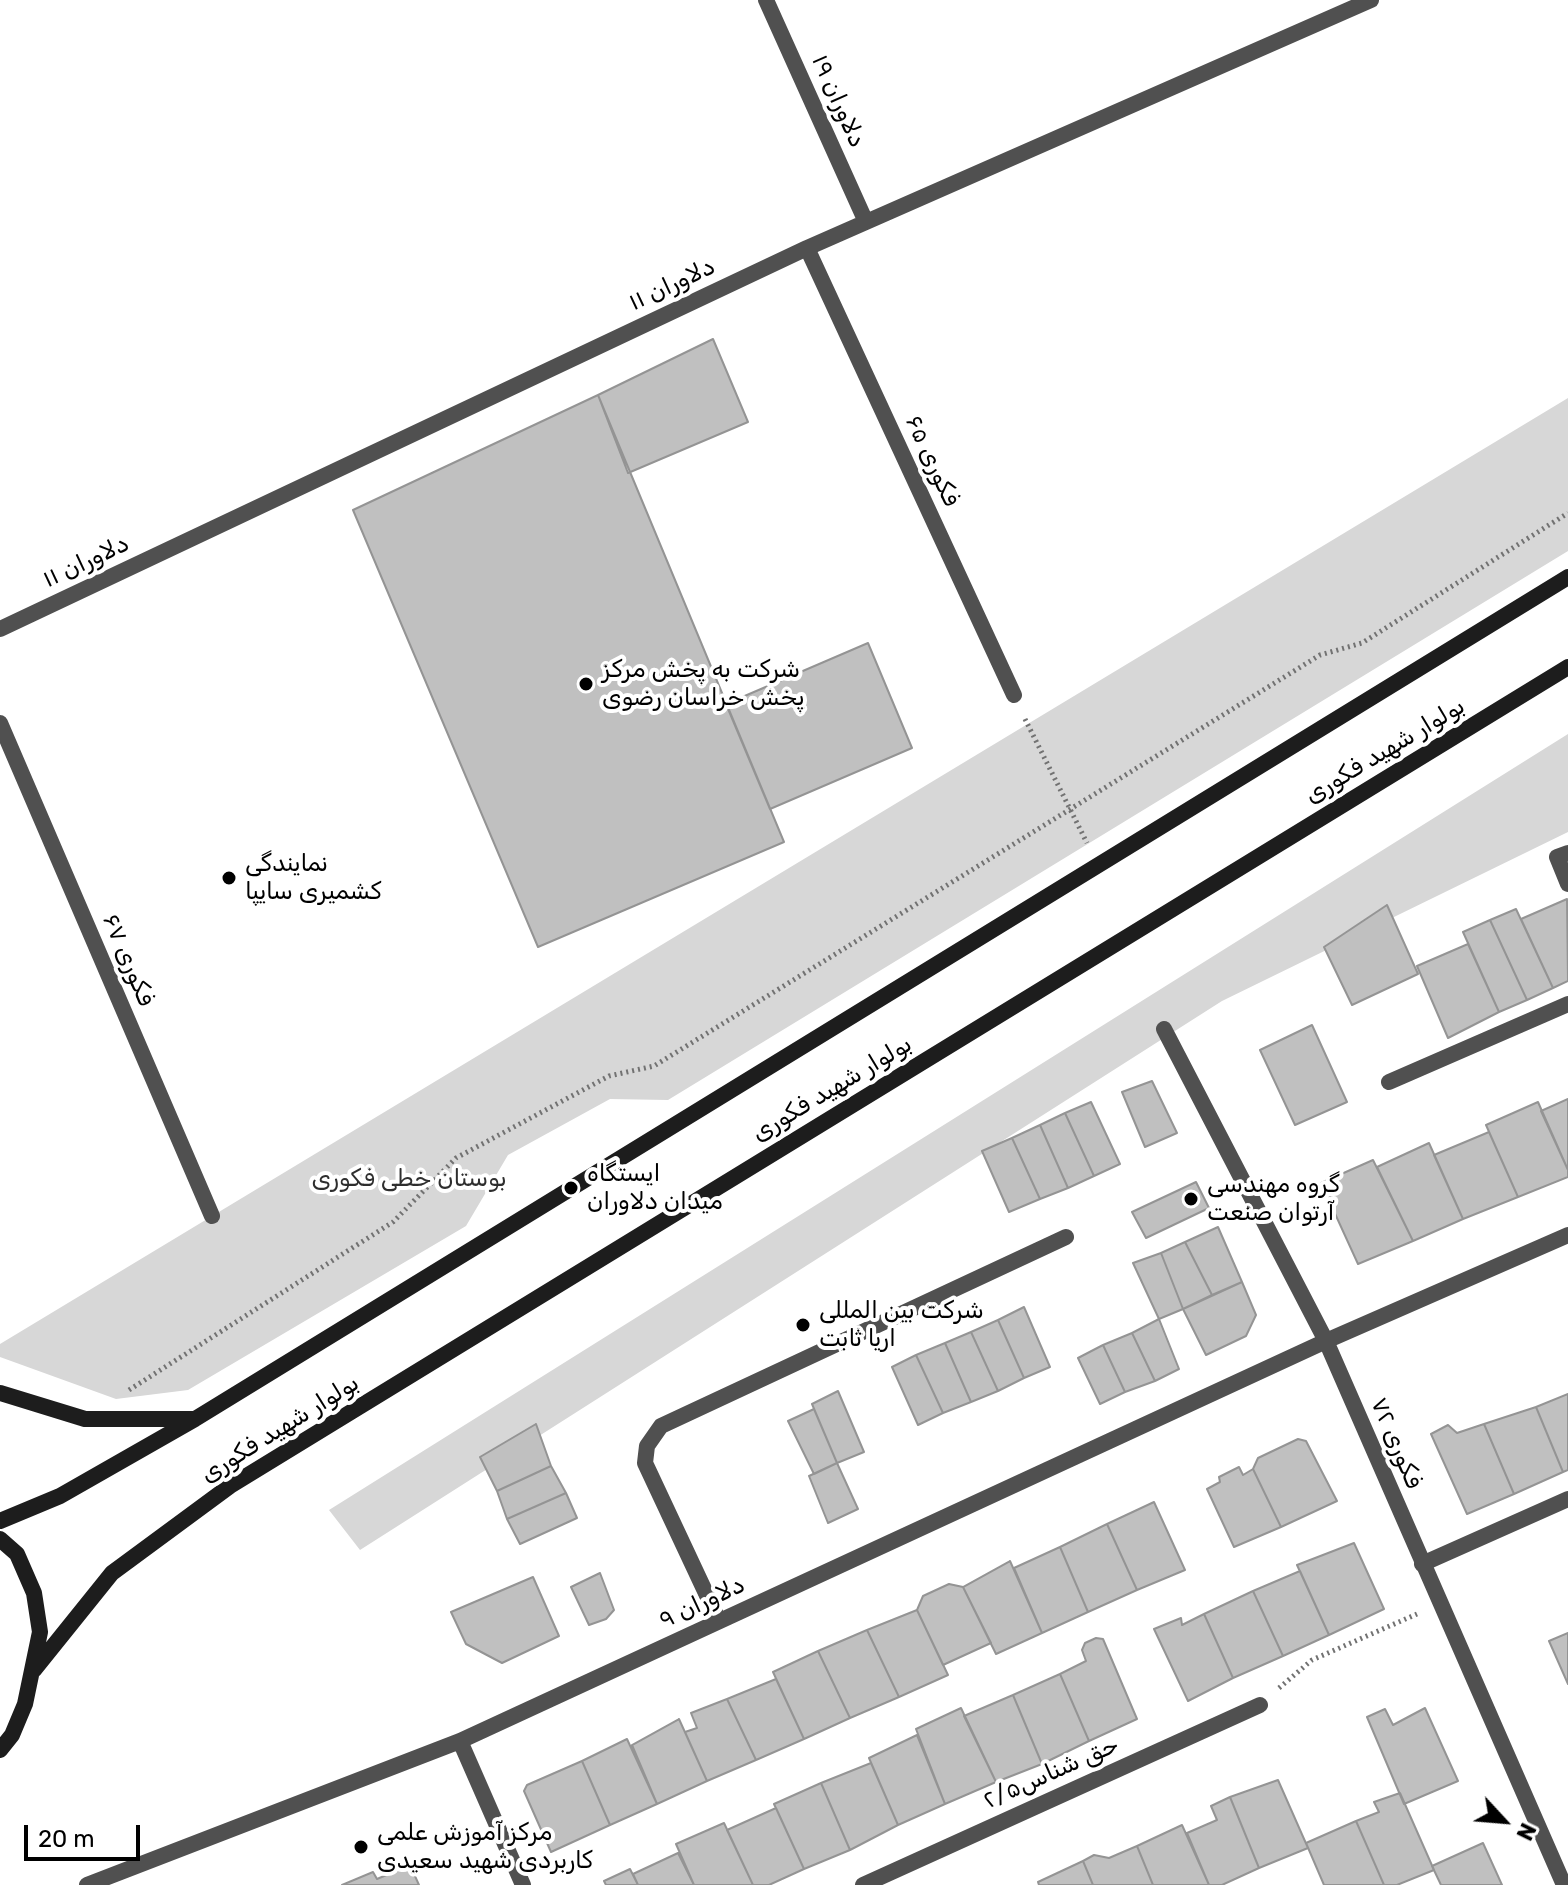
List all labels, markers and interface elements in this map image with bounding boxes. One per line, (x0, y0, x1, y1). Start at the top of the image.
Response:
street label: دلاوران ۱۹ (805, 50, 871, 152)
street label: دلاوران ۱۱ (624, 253, 720, 317)
street label: فکوری ۶۵ (898, 411, 966, 511)
street label: دلاوران ۱۱ (38, 530, 134, 594)
place label: شرکت به پخش مرکز پخش خراسان رضوی (602, 656, 805, 712)
marker: شرکت به پخش مرکز پخش خراسان رضوی (577, 675, 595, 693)
street label: بولوار شهید فکوری (1300, 692, 1470, 810)
place label: نمایندگی کشمیری سایپا (245, 850, 381, 906)
marker: نمایندگی کشمیری سایپا (220, 869, 238, 887)
street label: فکوری ۶۷ (96, 910, 160, 1010)
street label: بولوار شهید فکوری (747, 1030, 917, 1148)
place label: ایستگاه میدان دلاوران (587, 1160, 723, 1216)
park label: بوستان خطی فکوری (311, 1165, 507, 1193)
place label: گروه مهندسی آرتوان صنعت (1207, 1171, 1340, 1227)
marker: ایستگاه میدان دلاوران (562, 1179, 580, 1197)
marker: گروه مهندسی آرتوان صنعت (1182, 1190, 1200, 1208)
place label: شرکت بین المللی اریا ثابت (819, 1297, 984, 1353)
marker: شرکت بین المللی اریا ثابت (794, 1316, 812, 1334)
street label: بولوار شهید فکوری (195, 1369, 365, 1489)
street label: فکوری ۷۲ (1364, 1393, 1428, 1493)
street label: دلاوران ۹ (655, 1571, 749, 1635)
street label: حق شناس۲/۵ (979, 1730, 1123, 1816)
north arrow (1464, 1781, 1544, 1861)
scale bar (28, 1809, 144, 1859)
place label: مرکز آموزش علمی کاربردی شهید سعیدی (377, 1819, 593, 1875)
text: N (1510, 1819, 1542, 1845)
text: 20 m (38, 1825, 95, 1853)
marker: مرکز آموزش علمی کاربردی شهید سعیدی (352, 1838, 370, 1856)

